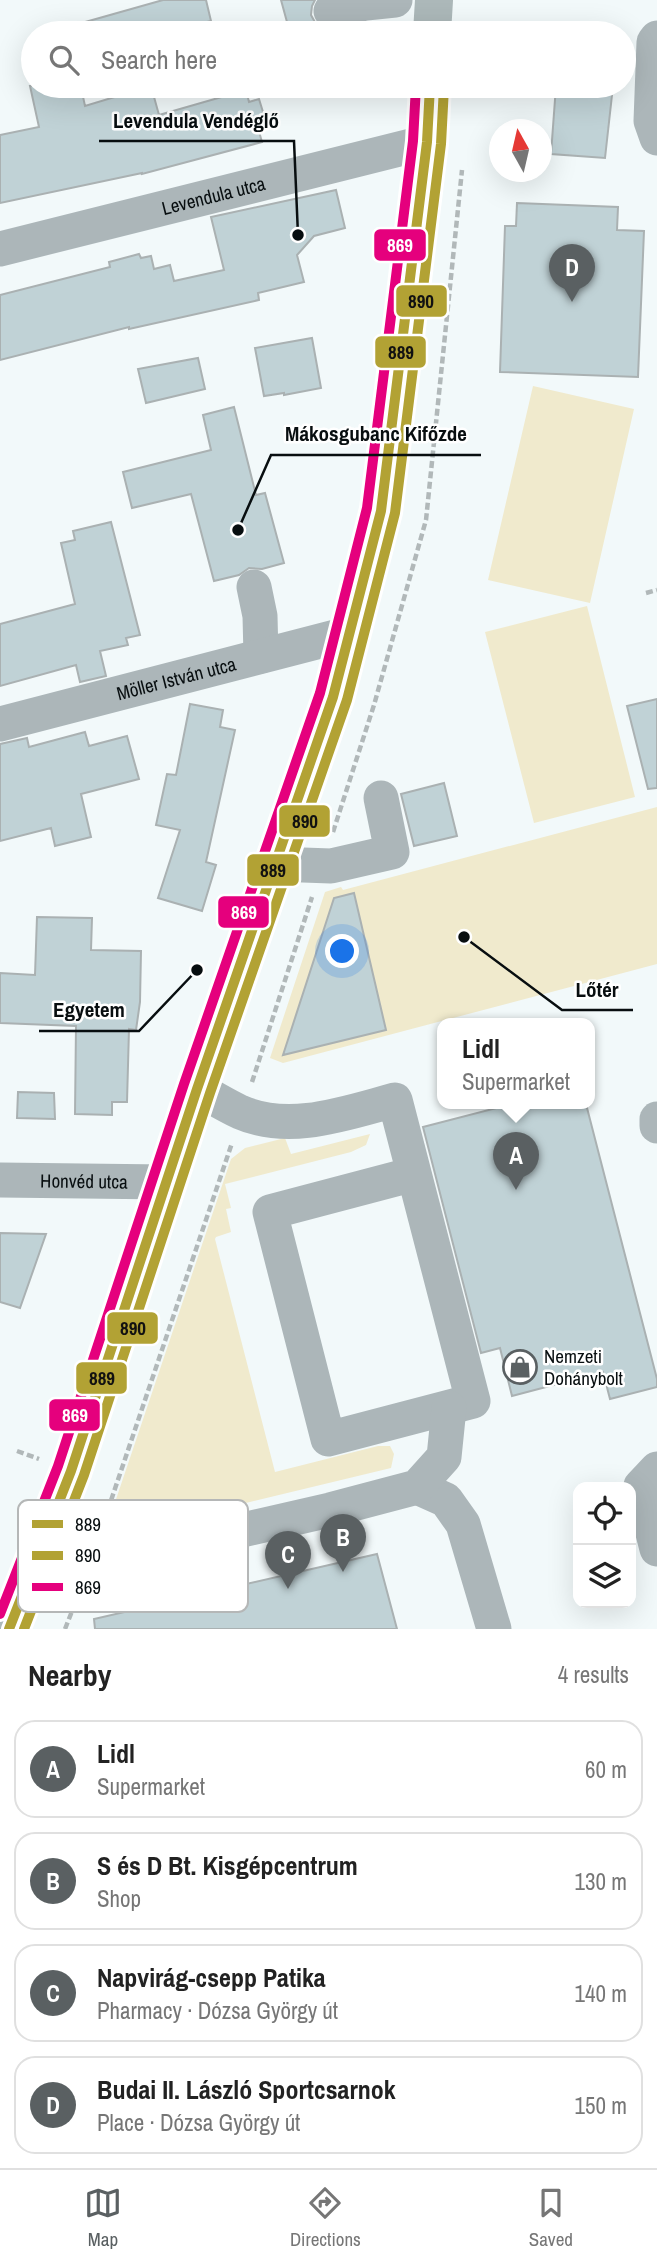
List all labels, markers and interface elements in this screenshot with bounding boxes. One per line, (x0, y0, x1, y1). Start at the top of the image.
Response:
search box (21, 21, 636, 98)
icon: search (45, 41, 83, 79)
text: Search here (101, 42, 217, 77)
callout: Levendula Vendéglő (99, 99, 294, 141)
text: Levendula Vendéglő (113, 106, 279, 135)
north arrow (489, 119, 552, 182)
street label: Levendula utca (159, 170, 268, 221)
line badge: 869 (373, 228, 427, 262)
text: 869 (387, 232, 413, 258)
pin: D (549, 244, 595, 302)
line badge: 890 (395, 284, 448, 318)
text: 890 (408, 288, 434, 314)
line badge: 889 (374, 335, 427, 369)
text: 889 (388, 339, 414, 365)
callout: Mákosgubanc Kifőzde (271, 413, 481, 455)
text: Mákosgubanc Kifőzde (285, 419, 467, 448)
street label: Möller István utca (114, 650, 239, 706)
line badge: 890 (278, 804, 331, 838)
text: 890 (292, 808, 318, 834)
line badge: 889 (246, 853, 300, 887)
text: 889 (260, 857, 286, 883)
line badge: 869 (217, 895, 270, 929)
text: 869 (231, 899, 257, 925)
your location (325, 934, 359, 968)
callout: Lőtér (562, 968, 633, 1010)
text: Lőtér (575, 975, 619, 1004)
callout: Egyetem (39, 989, 139, 1031)
text: Egyetem (53, 995, 125, 1024)
popup (437, 1018, 595, 1109)
text: Lidl (462, 1031, 500, 1066)
text: Supermarket (462, 1066, 570, 1097)
pin: A (493, 1132, 539, 1190)
street label: Honvéd utca (40, 1167, 128, 1195)
line badge: 890 (106, 1311, 159, 1345)
text: 890 (120, 1315, 146, 1341)
place label: Nemzeti Dohánybolt (544, 1343, 623, 1391)
shop icon: Nemzeti Dohánybolt (501, 1348, 539, 1386)
line badge: 889 (75, 1361, 128, 1395)
text: 889 (89, 1365, 115, 1391)
line badge: 869 (48, 1398, 101, 1432)
text: 869 (62, 1402, 88, 1428)
map controls (573, 1482, 636, 1608)
button: locate (573, 1482, 636, 1545)
legend (18, 1500, 248, 1612)
text: 889 (75, 1511, 101, 1537)
pin: B (320, 1514, 366, 1572)
pin: C (265, 1531, 311, 1589)
text: 890 (75, 1542, 101, 1568)
button: layers (573, 1545, 636, 1608)
text: 869 (75, 1574, 101, 1600)
text: Nearby (28, 1655, 111, 1695)
text: 4 results (558, 1659, 629, 1690)
text: Lidl (97, 1736, 135, 1771)
text: A (46, 1754, 60, 1785)
text: 60 m (585, 1754, 627, 1785)
text: Supermarket (97, 1771, 205, 1802)
text: S és D Bt. Kisgépcentrum (97, 1848, 358, 1883)
text: B (46, 1866, 60, 1897)
text: 130 m (575, 1866, 627, 1897)
text: Shop (97, 1883, 141, 1914)
text: Napvirág-csepp Patika (97, 1960, 326, 1995)
text: C (46, 1978, 60, 2009)
text: 140 m (575, 1978, 627, 2009)
text: Pharmacy · Dózsa György út (97, 1995, 338, 2026)
text: Budai II. László Sportcsarnok (97, 2072, 396, 2107)
text: D (46, 2090, 60, 2121)
text: 150 m (575, 2090, 627, 2121)
text: Place · Dózsa György út (97, 2107, 300, 2138)
tab: Map (84, 2184, 122, 2252)
tab: Directions (290, 2184, 361, 2252)
tab: Saved (529, 2184, 573, 2252)

